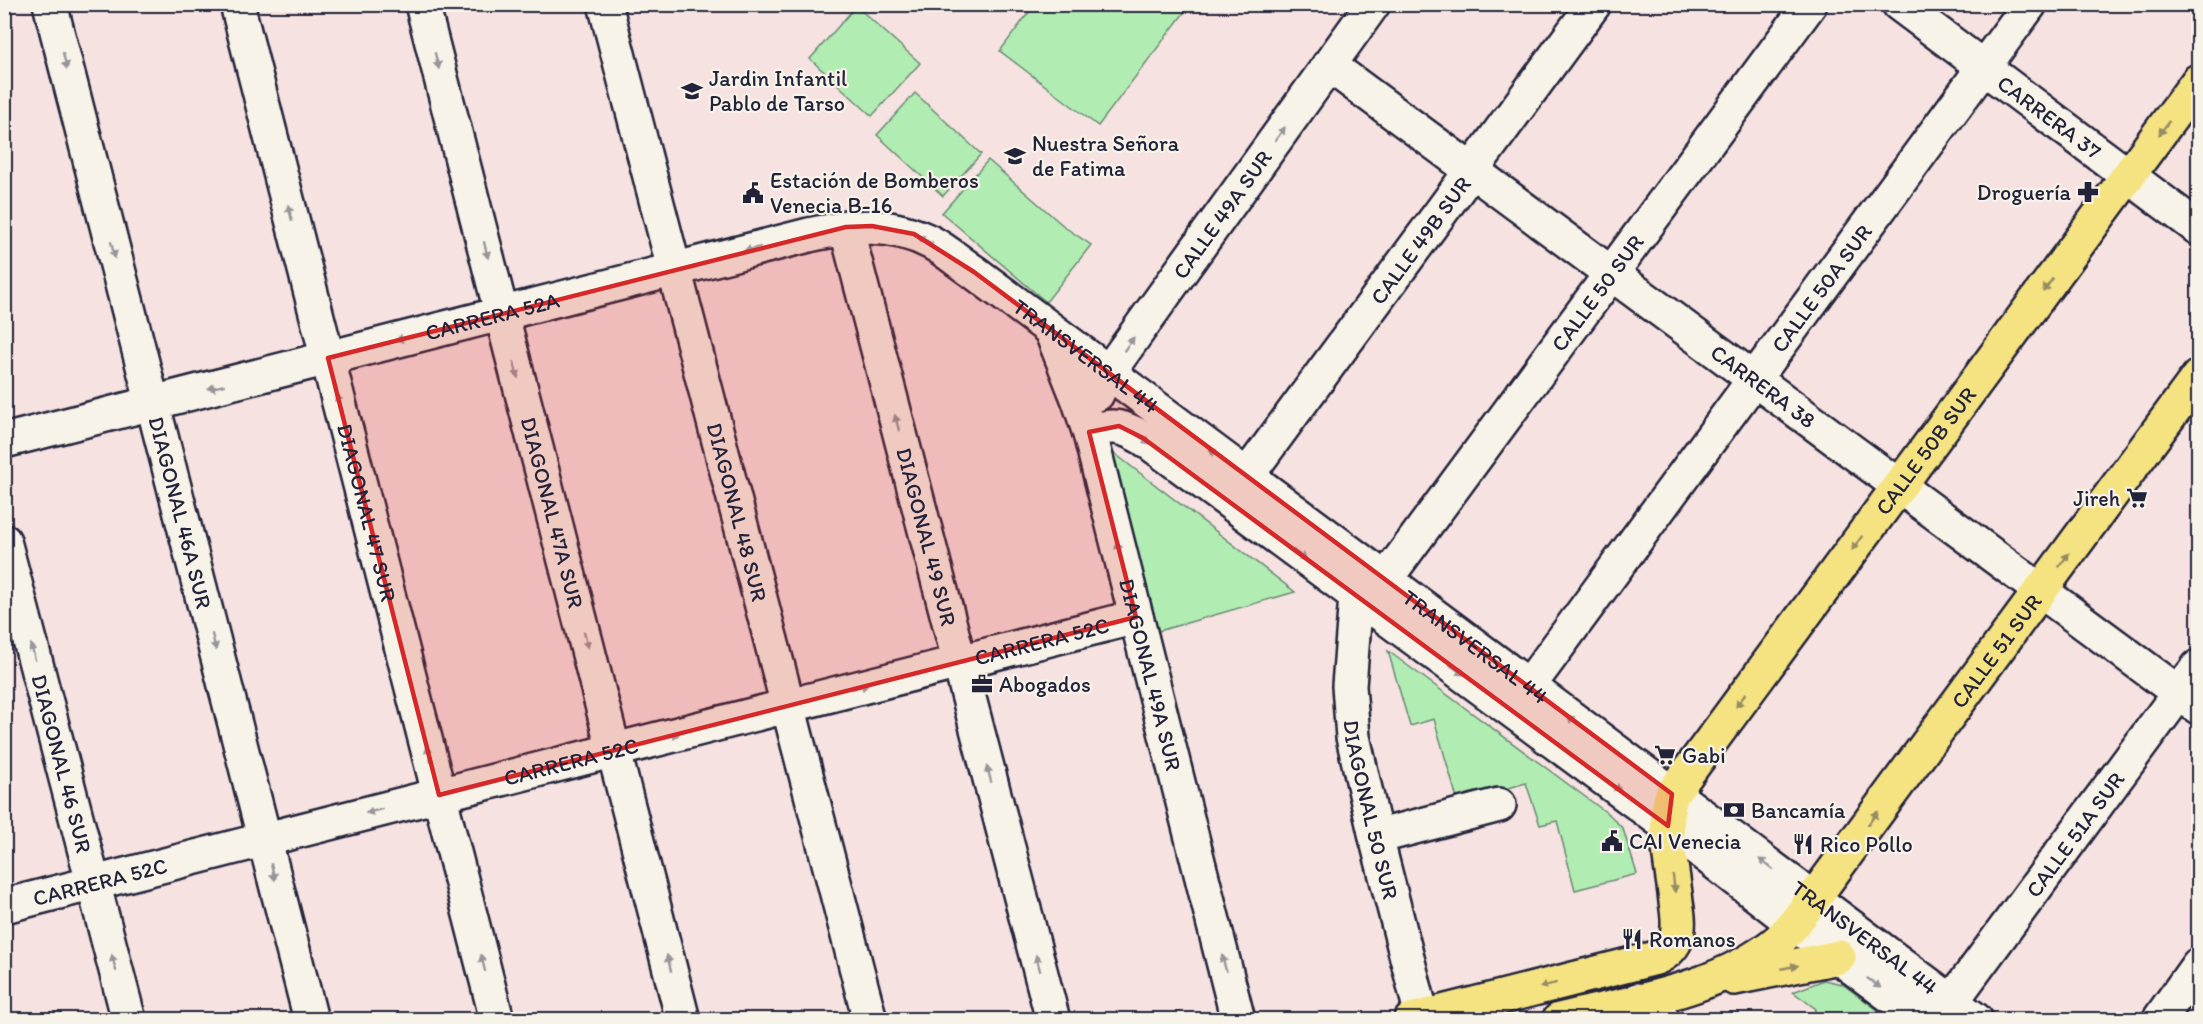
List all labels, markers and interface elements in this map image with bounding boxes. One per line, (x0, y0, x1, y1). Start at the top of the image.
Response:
one-way arrow (60, 52, 70, 70)
one-way arrow (433, 52, 442, 70)
place label: Jardin Infantil Pablo de Tarso (709, 65, 847, 117)
street label: CARRERA 37 (1992, 69, 2107, 165)
school or university icon: Jardin Infantil Pablo de Tarso (680, 79, 704, 103)
one-way arrow (2158, 120, 2170, 136)
one-way arrow (1273, 126, 1285, 141)
place label: Nuestra Señora de Fatima (1032, 130, 1180, 182)
school or university icon: Nuestra Señora de Fatima (1003, 144, 1027, 168)
street label: CALLE 49A SUR (1167, 145, 1278, 284)
place label: Estación de Bomberos Venecia B-16 (770, 167, 979, 219)
street label: CALLE 49B SUR (1365, 171, 1477, 310)
place label: Droguería (1977, 179, 2072, 206)
pharmacy icon: Droguería (2076, 180, 2100, 204)
public building icon: Estación de Bomberos Venecia B-16 (741, 181, 765, 205)
one-way arrow (285, 204, 295, 222)
street label: CALLE 50A SUR (1766, 219, 1878, 358)
street label: CALLE 50 SUR (1545, 229, 1650, 357)
one-way arrow (917, 235, 934, 244)
one-way arrow (109, 241, 119, 259)
one-way arrow (481, 241, 491, 259)
one-way arrow (743, 245, 762, 255)
one-way arrow (2042, 277, 2054, 293)
street label: CARRERA 52A (423, 286, 562, 347)
street label: TRANSVERSAL 44 (1008, 293, 1164, 419)
one-way arrow (395, 334, 414, 344)
one-way arrow (1123, 336, 1135, 351)
street label: CARRERA 38 (1705, 339, 1821, 434)
one-way arrow (512, 361, 522, 379)
street label: CALLE 50B SUR (1869, 382, 1982, 520)
one-way arrow (206, 383, 225, 393)
one-way arrow (333, 393, 343, 411)
street label: DIAGONAL 46A SUR (143, 414, 218, 612)
street label: DIAGONAL 47A SUR (515, 414, 590, 611)
one-way arrow (892, 414, 901, 432)
street label: DIAGONAL 48 SUR (701, 420, 773, 604)
street label: DIAGONAL 47 SUR (331, 421, 402, 605)
one-way arrow (1135, 433, 1151, 444)
street label: DIAGONAL 49 SUR (890, 445, 963, 629)
one-way arrow (1208, 448, 1224, 460)
place label: Jireh (2073, 485, 2120, 512)
supermarket icon: Jireh (2125, 486, 2149, 510)
one-way arrow (1851, 535, 1863, 551)
one-way arrow (1114, 541, 1124, 559)
one-way arrow (1293, 548, 1308, 560)
one-way arrow (2057, 552, 2069, 567)
street label: DIAGONAL 49A SUR (1113, 576, 1188, 774)
street label: TRANSVERSAL 44 (1397, 584, 1554, 710)
street label: CALLE 51 SUR (1945, 589, 2048, 714)
street label: CARRERA 52C (972, 611, 1112, 672)
one-way arrow (581, 631, 591, 650)
one-way arrow (210, 633, 219, 651)
one-way arrow (28, 643, 38, 661)
one-way arrow (1450, 664, 1465, 676)
place label: Abogados (999, 671, 1091, 698)
street label: DIAGONAL 46 SUR (25, 672, 98, 856)
office icon: Abogados (970, 672, 994, 696)
one-way arrow (851, 682, 869, 692)
one-way arrow (1735, 692, 1747, 708)
one-way arrow (1567, 716, 1582, 728)
street label: DIAGONAL 50 SUR (1338, 719, 1404, 902)
one-way arrow (662, 730, 680, 740)
street label: CARRERA 52C (501, 732, 641, 792)
place label: Gabi (1682, 742, 1726, 769)
supermarket icon: Gabi (1653, 743, 1677, 767)
one-way arrow (424, 744, 433, 762)
one-way arrow (984, 765, 993, 783)
street label: CALLE 51A SUR (2020, 766, 2130, 903)
one-way arrow (1606, 780, 1622, 792)
place label: Bancamía (1751, 797, 1846, 824)
bank icon: Bancamía (1722, 798, 1746, 822)
one-way arrow (365, 807, 384, 817)
one-way arrow (1866, 810, 1878, 825)
place label: CAI Venecia (1629, 828, 1742, 855)
public building icon: CAI Venecia (1600, 829, 1624, 853)
place label: Rico Pollo (1820, 831, 1913, 858)
restaurant icon: Rico Pollo (1791, 832, 1815, 856)
street label: CARRERA 52C (30, 852, 170, 912)
one-way arrow (1759, 858, 1774, 870)
one-way arrow (269, 863, 278, 881)
street label: TRANSVERSAL 44 (1786, 874, 1943, 1001)
one-way arrow (1669, 875, 1679, 894)
place label: Romanos (1649, 926, 1736, 953)
restaurant icon: Romanos (1620, 927, 1644, 951)
one-way arrow (109, 954, 118, 972)
one-way arrow (477, 954, 487, 972)
one-way arrow (663, 954, 673, 972)
one-way arrow (1033, 954, 1043, 972)
one-way arrow (1218, 954, 1228, 972)
one-way arrow (1781, 962, 1800, 971)
one-way arrow (1866, 977, 1882, 989)
one-way arrow (1539, 980, 1557, 990)

